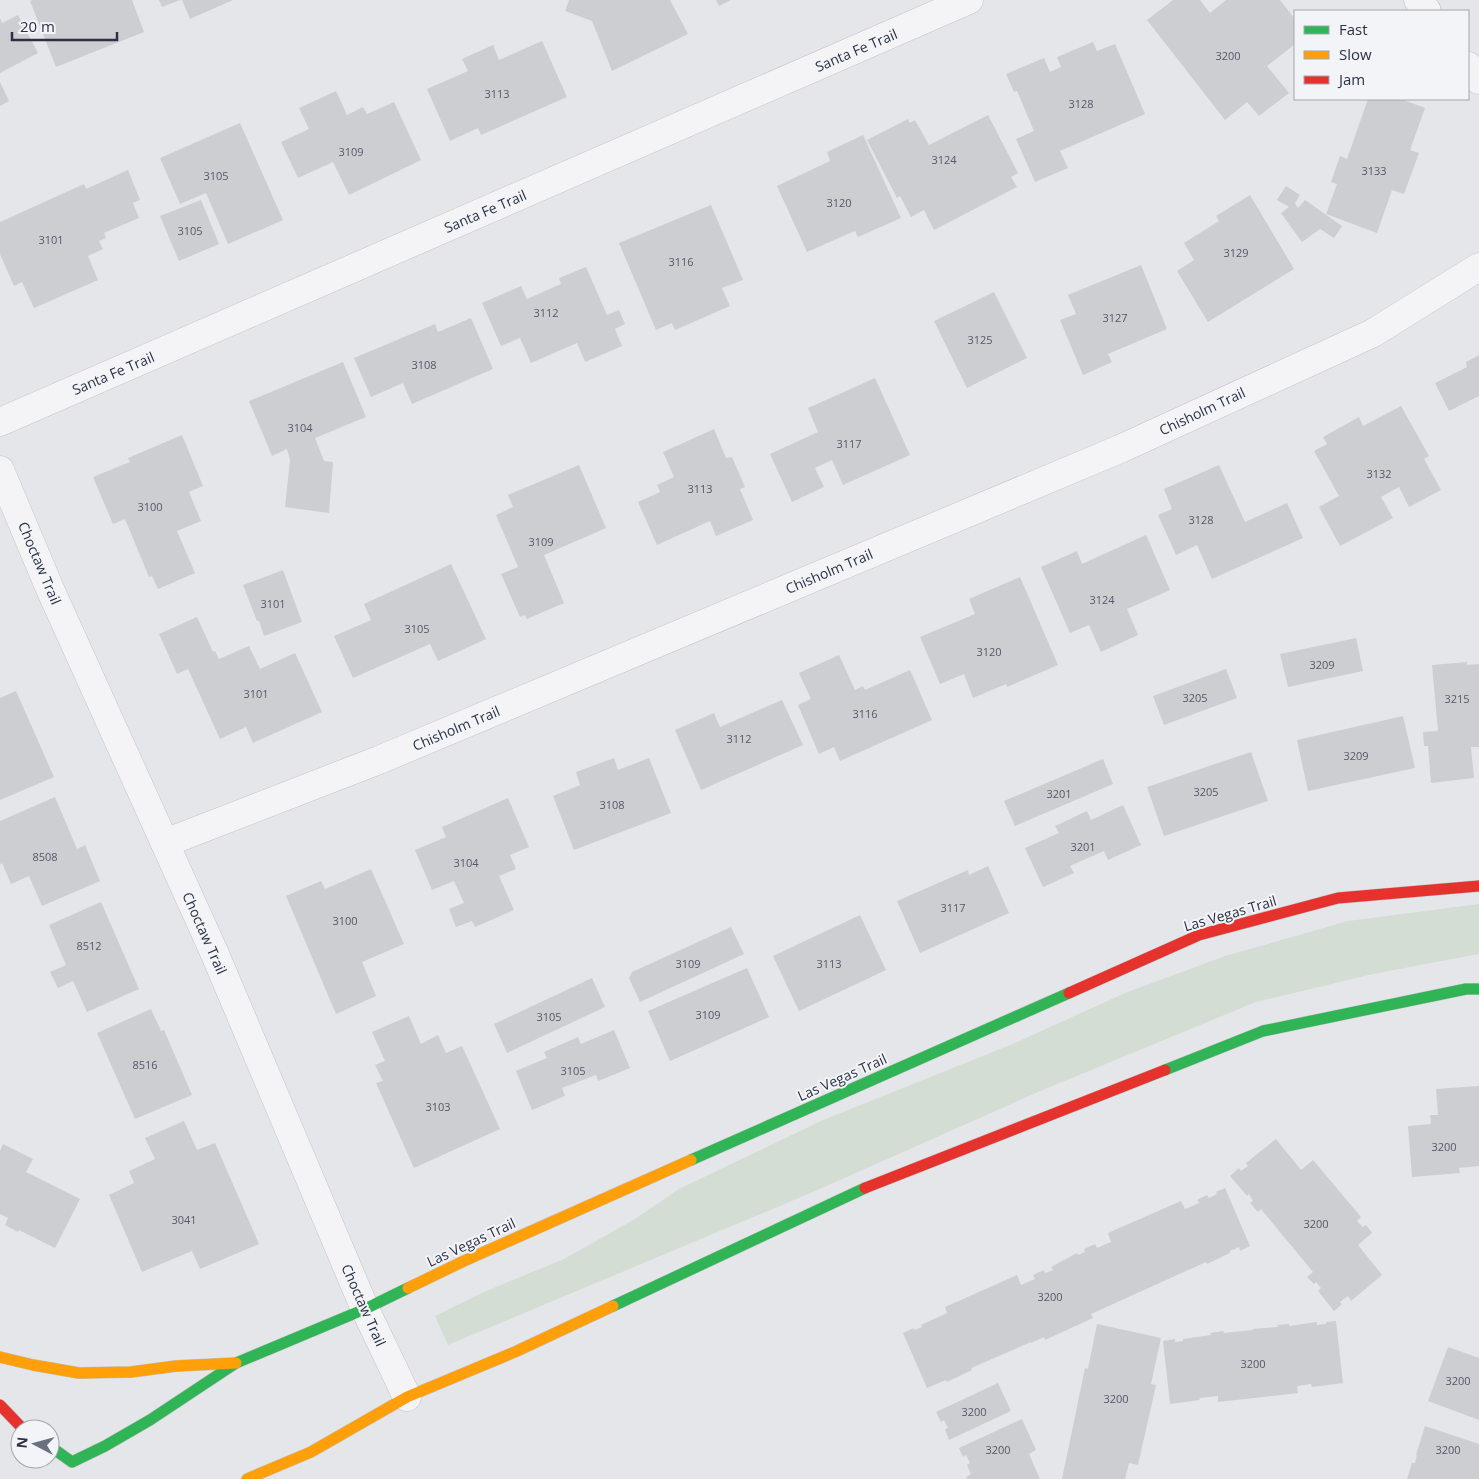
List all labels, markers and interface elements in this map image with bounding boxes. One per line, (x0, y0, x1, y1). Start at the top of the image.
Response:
scale bar (12, 10, 118, 42)
legend (1294, 10, 1469, 100)
text: 20 m (20, 16, 55, 36)
text: Fast (1339, 19, 1368, 39)
street label: Santa Fe Trail (812, 24, 900, 76)
text: Slow (1339, 44, 1372, 64)
house number: 3200 (1215, 48, 1241, 63)
text: Jam (1337, 69, 1365, 89)
house number: 3113 (484, 86, 510, 101)
house number: 3128 (1068, 96, 1094, 111)
house number: 3109 (338, 144, 364, 159)
house number: 3124 (931, 152, 957, 167)
house number: 3133 (1361, 163, 1387, 178)
house number: 3105 (203, 168, 229, 183)
street label: Santa Fe Trail (441, 185, 529, 237)
house number: 3120 (826, 195, 852, 210)
house number: 3105 (177, 223, 203, 238)
house number: 3101 (38, 232, 64, 247)
house number: 3129 (1223, 245, 1249, 260)
house number: 3116 (668, 254, 694, 269)
house number: 3112 (533, 305, 559, 320)
house number: 3127 (1102, 310, 1128, 325)
house number: 3125 (967, 332, 993, 347)
street label: Santa Fe Trail (69, 347, 157, 399)
house number: 3108 (411, 357, 437, 372)
street label: Chisholm Trail (1156, 383, 1248, 439)
house number: 3104 (287, 420, 313, 435)
house number: 3117 (836, 436, 862, 451)
house number: 3132 (1366, 466, 1392, 481)
house number: 3113 (687, 481, 713, 496)
house number: 3100 (137, 499, 163, 514)
house number: 3128 (1188, 512, 1214, 527)
street label: Choctaw Trail (14, 519, 66, 607)
house number: 3109 (528, 534, 554, 549)
street label: Chisholm Trail (782, 544, 876, 598)
house number: 3124 (1089, 592, 1115, 607)
house number: 3101 (260, 596, 286, 611)
house number: 3105 (404, 621, 430, 636)
house number: 3120 (976, 644, 1002, 659)
house number: 3209 (1309, 657, 1335, 672)
house number: 3101 (243, 686, 269, 701)
house number: 3205 (1182, 690, 1208, 705)
house number: 3215 (1444, 691, 1470, 706)
street label: Chisholm Trail (409, 701, 503, 755)
house number: 3116 (852, 706, 878, 721)
house number: 3112 (726, 731, 752, 746)
house number: 3209 (1343, 748, 1369, 763)
house number: 3205 (1193, 784, 1219, 799)
house number: 3201 (1046, 786, 1072, 801)
house number: 3108 (599, 797, 625, 812)
house number: 3201 (1070, 839, 1096, 854)
house number: 8508 (32, 849, 58, 864)
house number: 3104 (453, 855, 479, 870)
street label: Choctaw Trail (178, 889, 232, 977)
street label: Las Vegas Trail (1181, 891, 1279, 935)
house number: 3117 (940, 900, 966, 915)
house number: 3100 (332, 913, 358, 928)
house number: 8512 (76, 938, 102, 953)
house number: 3109 (675, 956, 701, 971)
house number: 3113 (816, 956, 842, 971)
house number: 3109 (695, 1007, 721, 1022)
house number: 3105 (536, 1009, 562, 1024)
street label: Las Vegas Trail (794, 1049, 890, 1105)
house number: 8516 (132, 1057, 158, 1072)
house number: 3105 (560, 1063, 586, 1078)
house number: 3103 (425, 1099, 451, 1114)
house number: 3200 (1431, 1139, 1457, 1154)
house number: 3041 (171, 1212, 197, 1227)
street label: Las Vegas Trail (424, 1213, 518, 1271)
house number: 3200 (1303, 1216, 1329, 1231)
street label: Choctaw Trail (337, 1261, 391, 1349)
house number: 3200 (1037, 1289, 1063, 1304)
house number: 3200 (1240, 1356, 1266, 1371)
house number: 3200 (1445, 1373, 1471, 1388)
house number: 3200 (1103, 1391, 1129, 1406)
house number: 3200 (961, 1404, 987, 1419)
north arrow (10, 1419, 60, 1469)
text: N (12, 1436, 32, 1449)
house number: 3200 (985, 1442, 1011, 1457)
house number: 3200 (1435, 1442, 1461, 1457)

